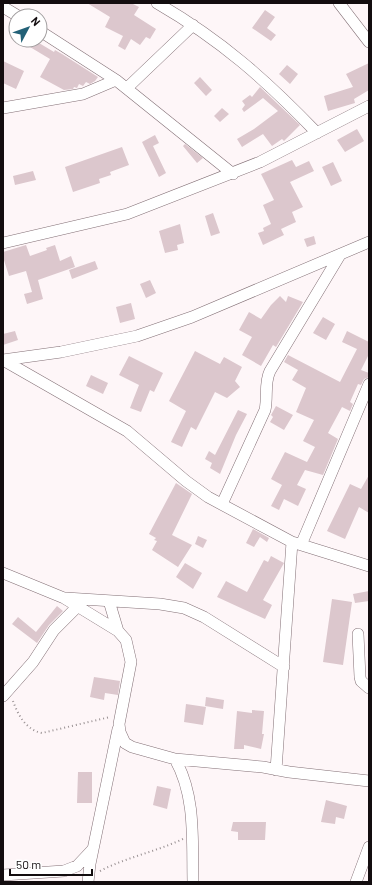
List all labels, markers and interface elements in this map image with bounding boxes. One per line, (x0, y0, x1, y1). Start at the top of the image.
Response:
north arrow (8, 8, 48, 48)
text: N (29, 14, 43, 28)
scale bar (10, 851, 92, 877)
text: 50 m (16, 857, 41, 871)

